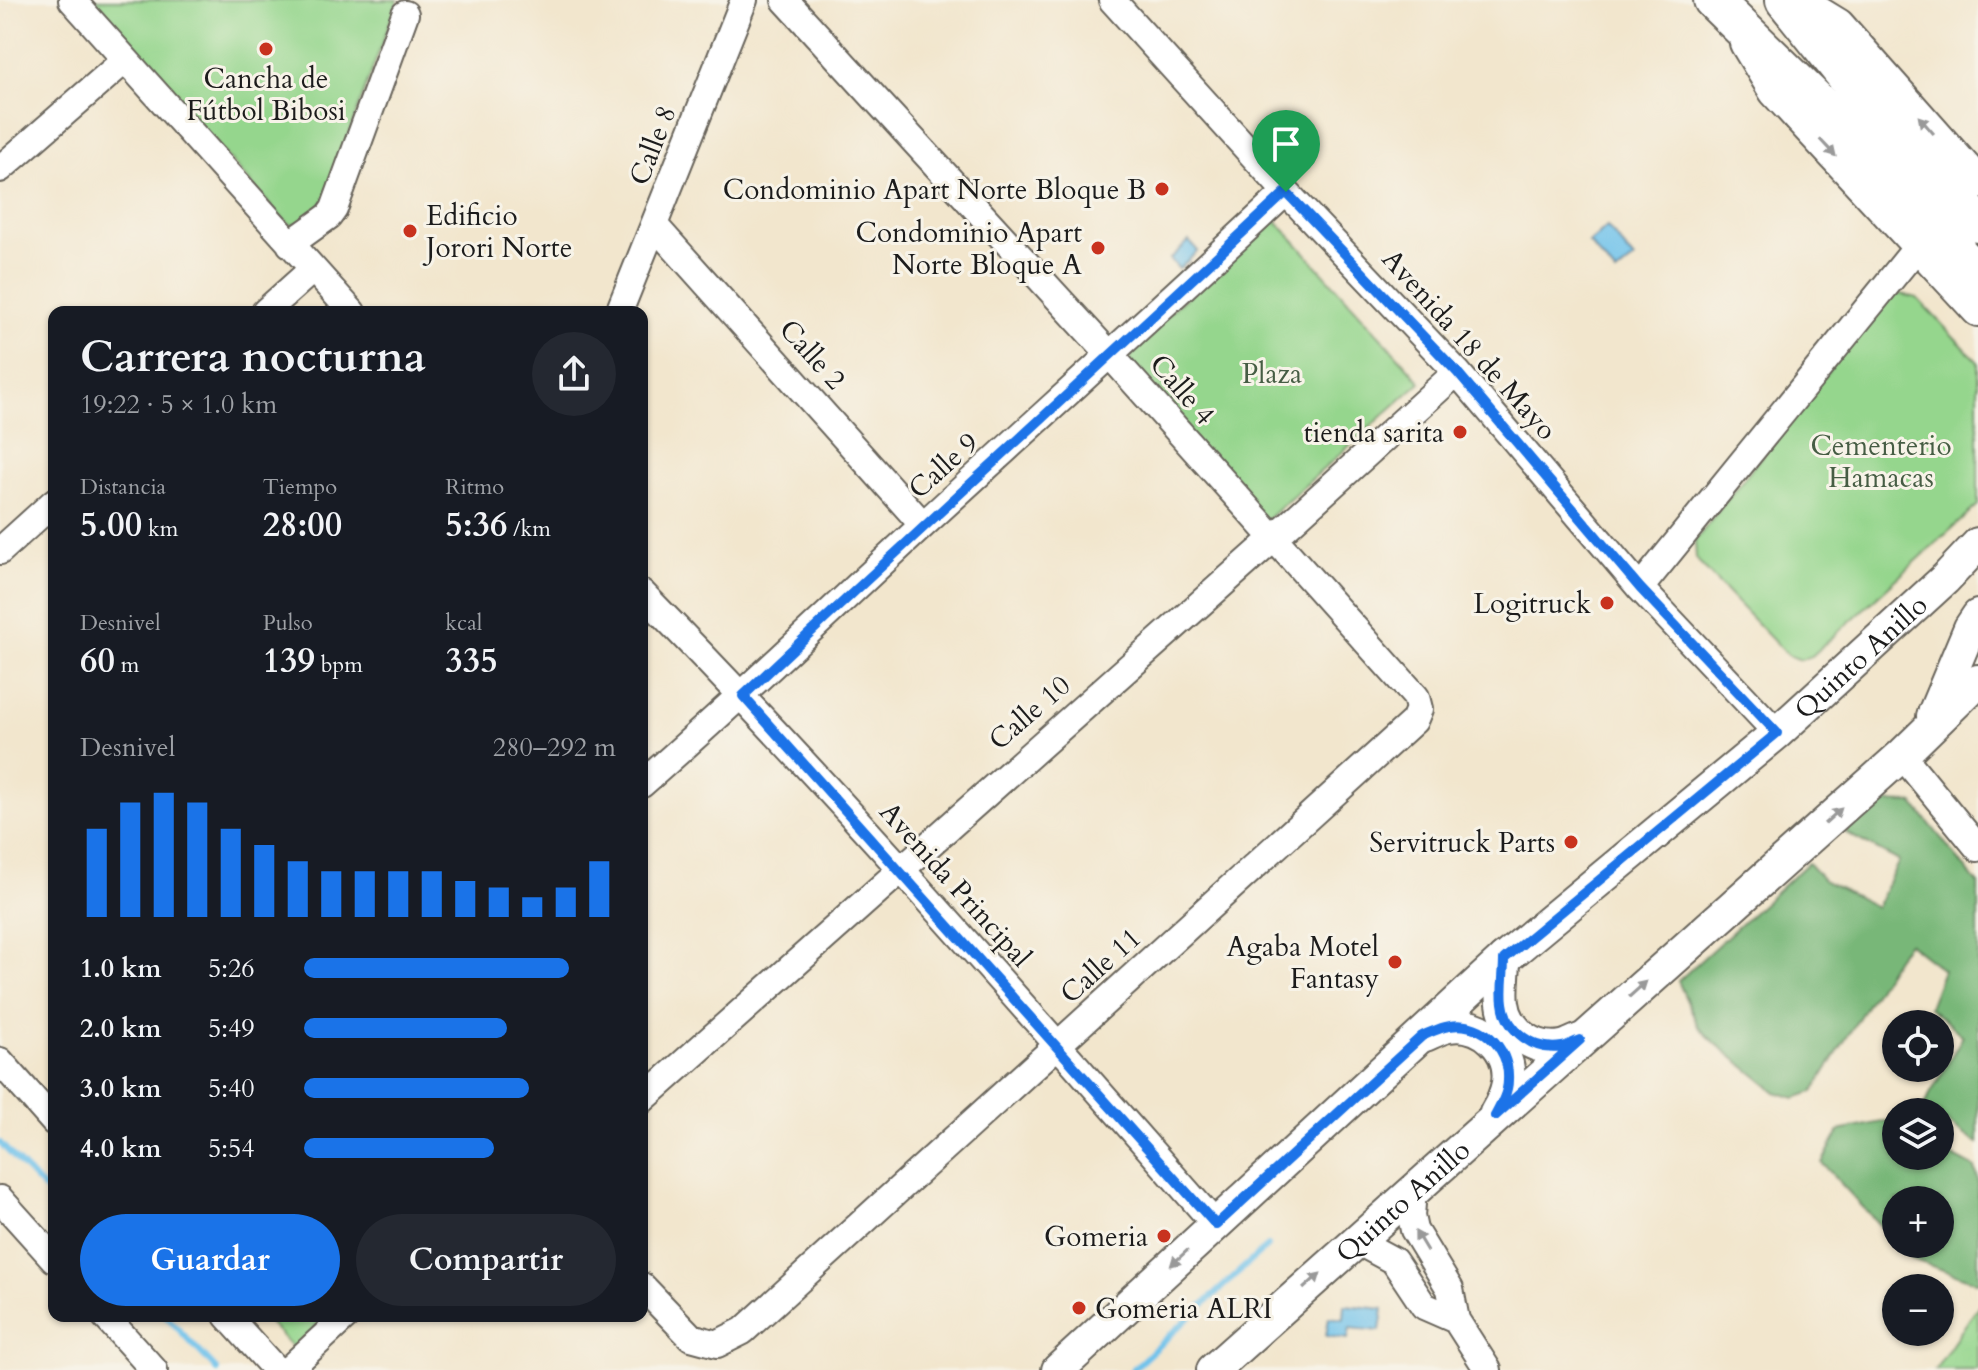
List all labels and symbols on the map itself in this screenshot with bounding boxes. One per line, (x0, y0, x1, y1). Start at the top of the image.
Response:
marker: Cancha de Fútbol Bibosi (257, 40, 275, 58)
place label: Cancha de Fútbol Bibosi (186, 60, 346, 130)
street label: Calle 8 (620, 100, 685, 191)
pin (1252, 110, 1320, 192)
one-way arrow (1918, 115, 1936, 134)
one-way arrow (1818, 139, 1836, 158)
place label: Condominio Apart Norte Bloque B (723, 171, 1146, 209)
marker: Condominio Apart Norte Bloque B (1153, 180, 1171, 198)
place label: Edificio Jorori Norte (422, 197, 572, 267)
place label: Condominio Apart Norte Bloque A (856, 214, 1082, 284)
marker: Edificio Jorori Norte (401, 222, 419, 240)
marker: Condominio Apart Norte Bloque A (1089, 239, 1107, 257)
street label: Avenida 18 de Mayo (1373, 241, 1565, 448)
street label: Calle 2 (771, 311, 854, 398)
street label: Calle 4 (1141, 346, 1224, 433)
park label: Plaza (1242, 355, 1302, 393)
place label: tienda sarita (1304, 414, 1444, 452)
marker: tienda sarita (1451, 423, 1469, 441)
street label: Calle 9 (900, 424, 987, 507)
park label: Cementerio Hamacas (1810, 427, 1952, 497)
place label: Logitruck (1473, 585, 1591, 623)
street label: Quinto Anillo (1786, 587, 1936, 728)
marker: Logitruck (1598, 594, 1616, 612)
street label: Calle 10 (981, 667, 1079, 759)
street label: Avenida Principal (871, 794, 1040, 976)
one-way arrow (1822, 808, 1842, 825)
place label: Servitruck Parts (1369, 824, 1555, 862)
marker: Servitruck Parts (1562, 833, 1580, 851)
street label: Calle 11 (1052, 919, 1149, 1012)
place label: Agaba Motel Fantasy (1226, 928, 1379, 998)
marker: Agaba Motel Fantasy (1386, 953, 1404, 971)
one-way arrow (1629, 980, 1648, 998)
street label: Quinto Anillo (1328, 1131, 1478, 1272)
place label: Gomeria (1044, 1218, 1148, 1256)
marker: Gomeria (1155, 1227, 1173, 1245)
one-way arrow (1414, 1230, 1428, 1252)
one-way arrow (1170, 1249, 1189, 1267)
one-way arrow (1303, 1272, 1322, 1290)
place label: Gomeria ALRI (1095, 1290, 1272, 1328)
marker: Gomeria ALRI (1070, 1299, 1088, 1317)

